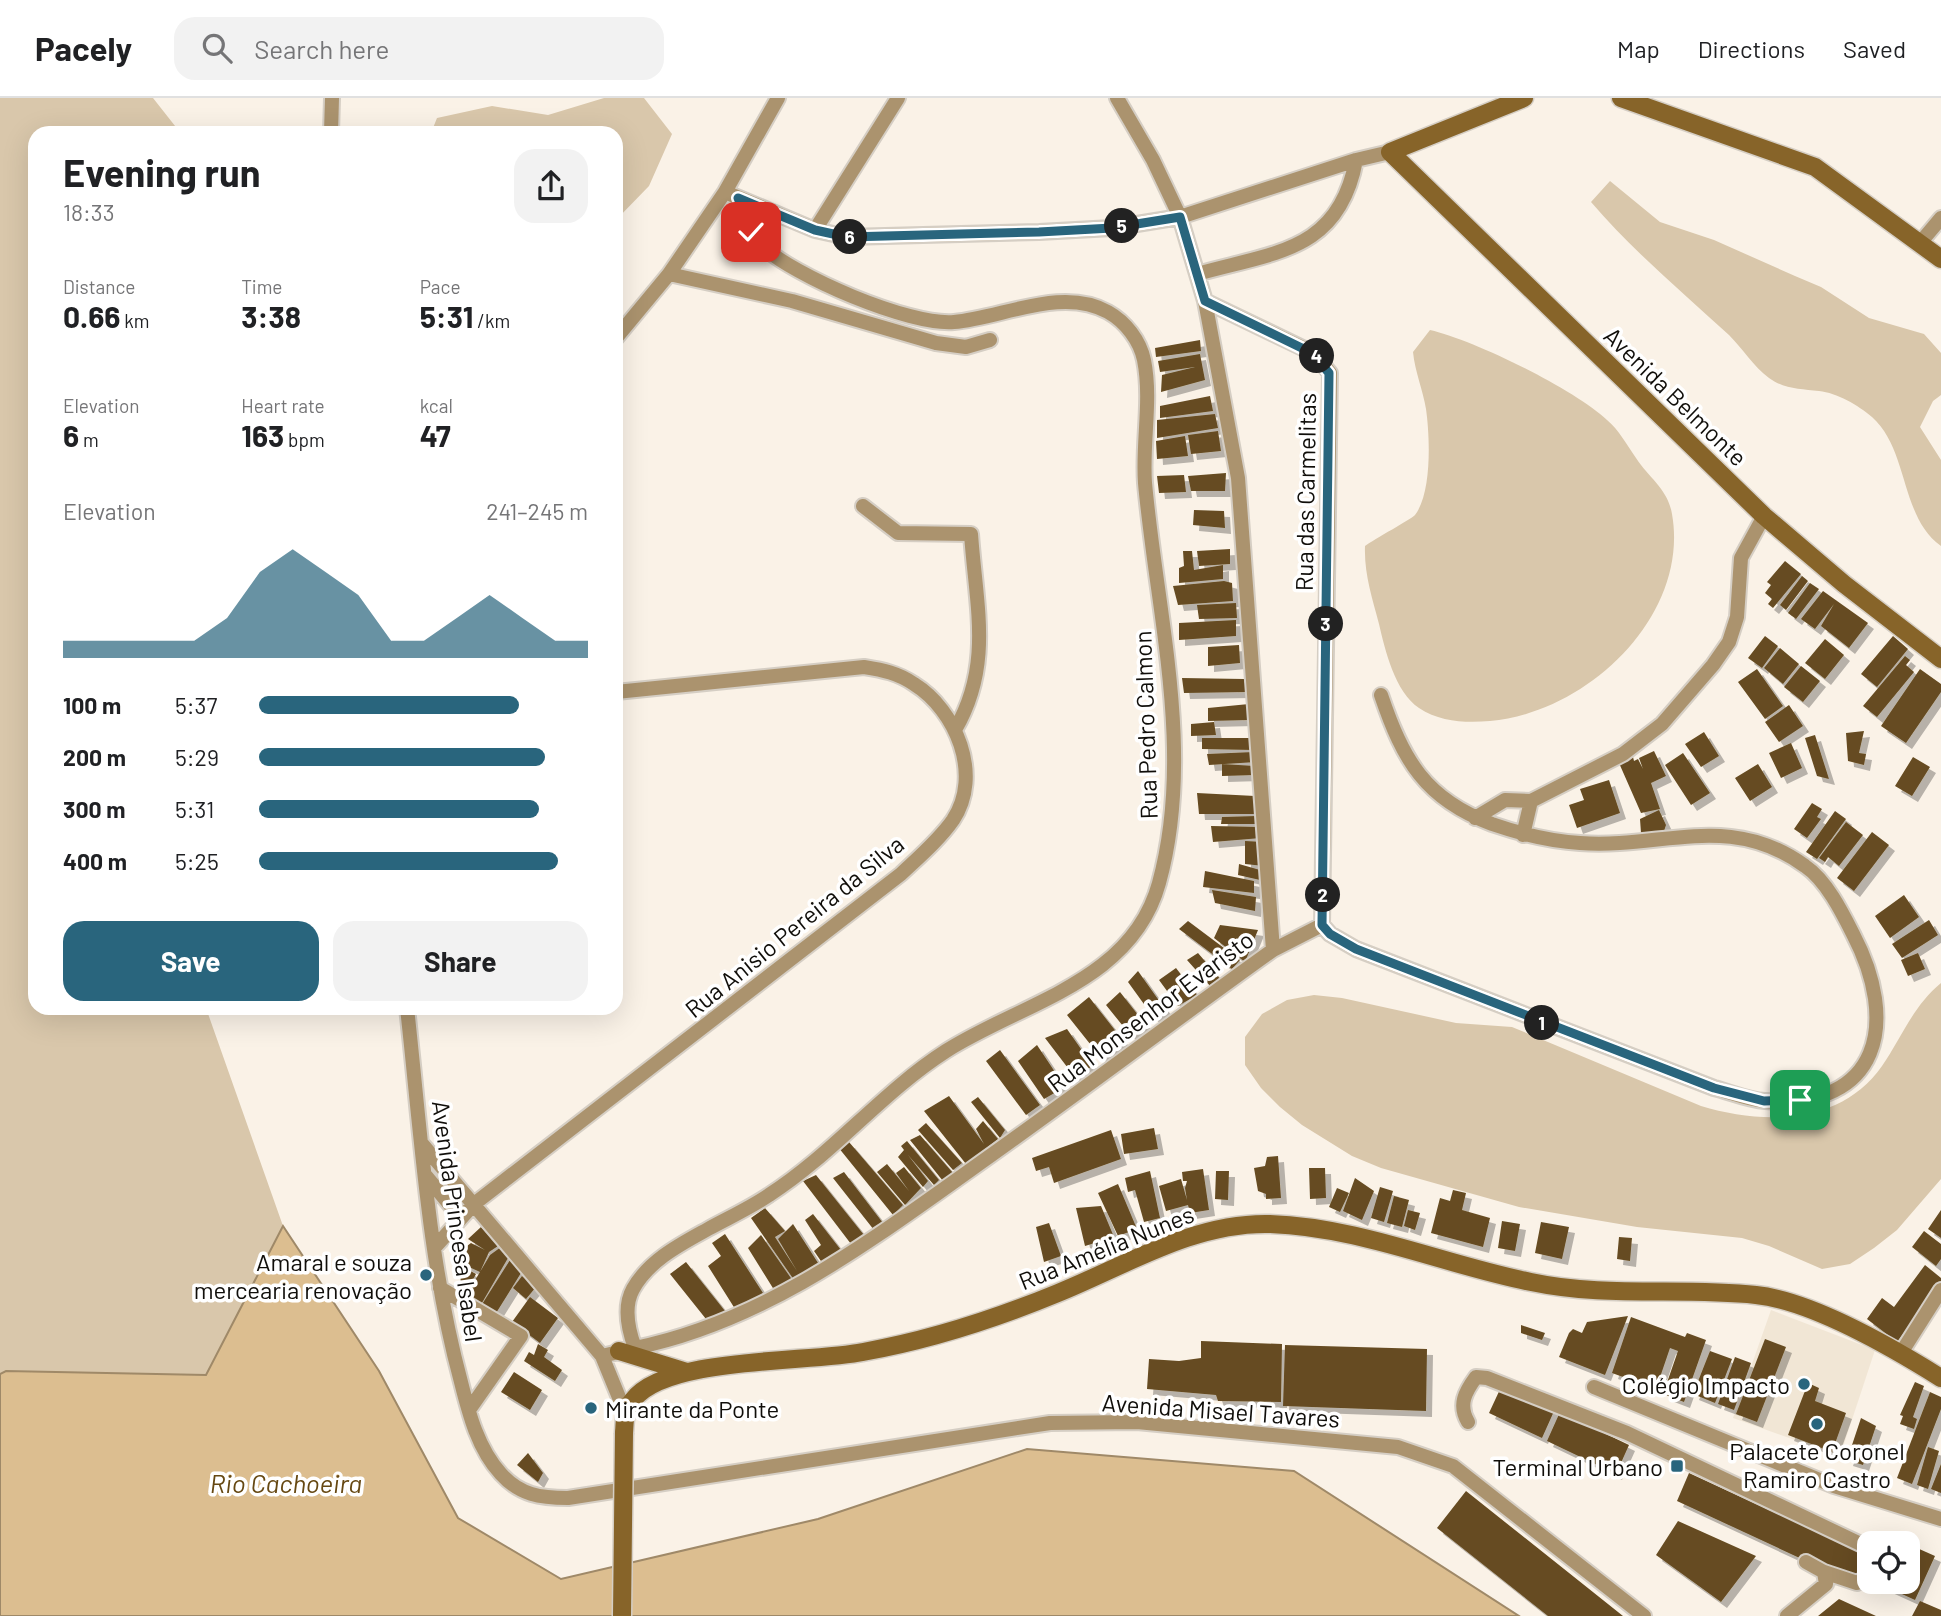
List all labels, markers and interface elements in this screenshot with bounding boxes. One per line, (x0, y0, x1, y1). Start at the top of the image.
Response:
search box (174, 17, 664, 80)
text: Pacely (35, 28, 132, 68)
icon: search (198, 29, 236, 67)
text: Search here (254, 33, 389, 64)
text: Map (1617, 34, 1660, 63)
text: Directions (1698, 34, 1805, 63)
text: Saved (1843, 34, 1906, 63)
text: Evening run (63, 149, 261, 195)
button: share (514, 149, 588, 223)
text: 18:33 (63, 198, 115, 226)
pin (721, 202, 781, 262)
pin: 5 (1104, 208, 1140, 244)
icon: check (732, 213, 770, 251)
text: 5 (1116, 214, 1127, 237)
pin: 6 (832, 220, 868, 254)
text: 6 (844, 225, 855, 248)
text: Distance (63, 275, 135, 298)
text: Time (241, 275, 282, 298)
text: Pace (420, 275, 461, 298)
text: 0.66 (63, 298, 120, 334)
text: 3:38 (241, 298, 301, 334)
text: 5:31 (420, 298, 473, 334)
text: km (120, 309, 149, 332)
text: /km (473, 309, 510, 332)
street label: Avenida Belmonte (1599, 321, 1753, 471)
pin: 4 (1300, 338, 1334, 374)
text: 4 (1311, 344, 1322, 367)
street label: Rua das Carmelitas (1289, 393, 1321, 591)
text: Elevation (63, 394, 140, 417)
text: Heart rate (241, 394, 325, 417)
text: kcal (420, 394, 453, 417)
text: 6 (63, 417, 79, 453)
text: 163 (241, 417, 284, 453)
text: 47 (420, 417, 451, 453)
text: m (79, 428, 99, 451)
text: bpm (284, 428, 325, 451)
text: Elevation (63, 497, 156, 525)
text: 241–245 m (486, 497, 588, 525)
pin: 3 (1308, 606, 1344, 642)
text: 3 (1320, 612, 1331, 635)
street label: Rua Pedro Calmon (1127, 630, 1163, 820)
text: 100 m (63, 691, 121, 719)
text: 5:37 (175, 691, 217, 719)
text: 200 m (63, 743, 126, 771)
text: 5:29 (175, 743, 219, 771)
text: 300 m (63, 795, 125, 823)
text: 5:31 (175, 795, 214, 823)
street label: Rua Anisio Pereira da Silva (679, 829, 909, 1023)
text: 400 m (63, 847, 127, 875)
text: 5:25 (175, 847, 219, 875)
pin: 2 (1306, 878, 1340, 912)
text: 2 (1317, 883, 1328, 906)
button: Save (63, 921, 319, 1001)
button: Share (333, 921, 588, 1001)
street label: Rua Monsenhor Evaristo (1041, 924, 1259, 1098)
pin: 1 (1524, 1006, 1560, 1040)
text: 1 (1538, 1011, 1545, 1034)
pin (1770, 1070, 1830, 1130)
icon: arrive (1781, 1081, 1819, 1119)
street label: Avenida Princesa Isabel (427, 1098, 489, 1344)
street label: Rua Amélia Nunes (1014, 1199, 1198, 1295)
place label: Amaral e souza mercearia renovação (194, 1247, 412, 1304)
marker: Amaral e souza mercearia renovação (418, 1267, 434, 1283)
place label: Colégio Impacto (1622, 1370, 1790, 1399)
marker: Colégio Impacto (1796, 1376, 1812, 1392)
street label: Avenida Misael Tavares (1101, 1387, 1341, 1433)
place label: Mirante da Ponte (605, 1394, 779, 1423)
marker: Mirante da Ponte (583, 1400, 599, 1416)
marker: Palacete Coronel Ramiro Castro (1809, 1416, 1825, 1432)
place label: Palacete Coronel Ramiro Castro (1729, 1436, 1905, 1493)
place label: Terminal Urbano (1493, 1452, 1663, 1481)
marker: Terminal Urbano (1669, 1458, 1685, 1474)
water label: Rio Cachoeira (210, 1467, 362, 1498)
map controls (1857, 1531, 1920, 1594)
button: locate (1857, 1531, 1920, 1594)

